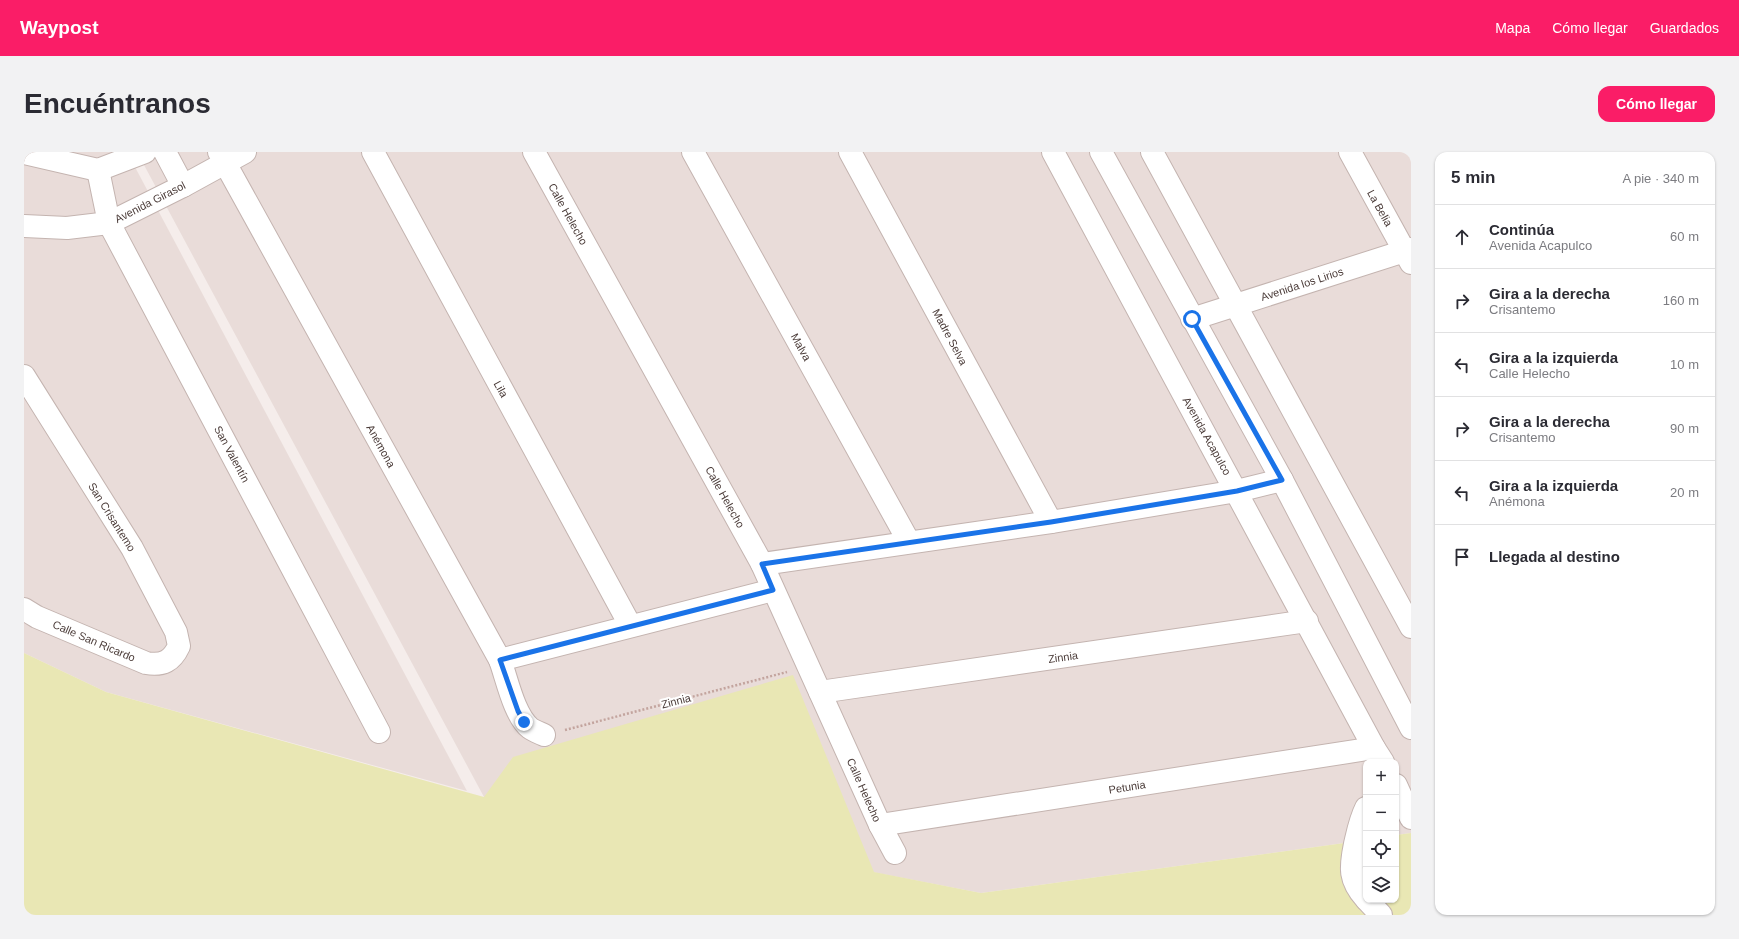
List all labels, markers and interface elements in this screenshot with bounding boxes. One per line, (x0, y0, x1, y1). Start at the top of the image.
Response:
text: Waypost (20, 17, 98, 38)
text: Mapa (1495, 20, 1530, 36)
text: Cómo llegar (1552, 20, 1628, 36)
text: Guardados (1650, 20, 1719, 36)
button: Cómo llegar (1598, 86, 1715, 122)
text: Encuéntranos (24, 88, 211, 119)
text: 5 min (1451, 168, 1495, 187)
text: A pie · 340 m (1622, 171, 1699, 186)
street label: Avenida Girasol (113, 179, 187, 225)
street label: Calle Helecho (546, 181, 590, 247)
street label: La Belia (1365, 188, 1395, 229)
text: Continúa (1489, 221, 1554, 238)
icon: ahead (1451, 226, 1473, 248)
text: 60 m (1670, 229, 1699, 244)
text: Avenida Acapulco (1489, 238, 1592, 253)
street label: Avenida los Lirios (1259, 265, 1345, 303)
text: Gira a la derecha (1489, 285, 1610, 302)
icon: right (1451, 290, 1473, 312)
text: 160 m (1663, 293, 1699, 308)
text: Crisantemo (1489, 302, 1555, 317)
street label: Madre Selva (930, 307, 970, 368)
route start (1183, 310, 1201, 328)
street label: Malva (789, 331, 814, 364)
text: Gira a la izquierda (1489, 349, 1618, 366)
icon: left (1451, 354, 1473, 376)
text: 10 m (1670, 357, 1699, 372)
text: Calle Helecho (1489, 366, 1570, 381)
street label: Lila (492, 379, 511, 400)
street label: Avenida Acapulco (1181, 395, 1233, 477)
text: Gira a la derecha (1489, 413, 1610, 430)
icon: right (1451, 418, 1473, 440)
text: 90 m (1670, 421, 1699, 436)
street label: Anémona (364, 422, 398, 470)
street label: San Valentín (212, 424, 252, 484)
text: Crisantemo (1489, 430, 1555, 445)
street label: Calle Helecho (703, 464, 747, 530)
text: Gira a la izquierda (1489, 477, 1618, 494)
street label: San Crisantemo (86, 480, 138, 554)
icon: left (1451, 482, 1473, 504)
text: 20 m (1670, 485, 1699, 500)
text: Anémona (1489, 494, 1545, 509)
icon: arrive (1451, 546, 1473, 568)
text: Llegada al destino (1489, 548, 1620, 565)
street label: Calle San Ricardo (51, 618, 137, 664)
street label: Zinnia (1047, 649, 1080, 665)
street label: Zinnia (660, 691, 693, 710)
route end (515, 713, 533, 731)
street label: Calle Helecho (845, 756, 883, 824)
map controls (1363, 759, 1399, 903)
button: + (1363, 759, 1399, 795)
street label: Petunia (1108, 778, 1147, 796)
button: − (1363, 795, 1399, 831)
button: locate (1363, 831, 1399, 867)
button: layers (1363, 867, 1399, 903)

